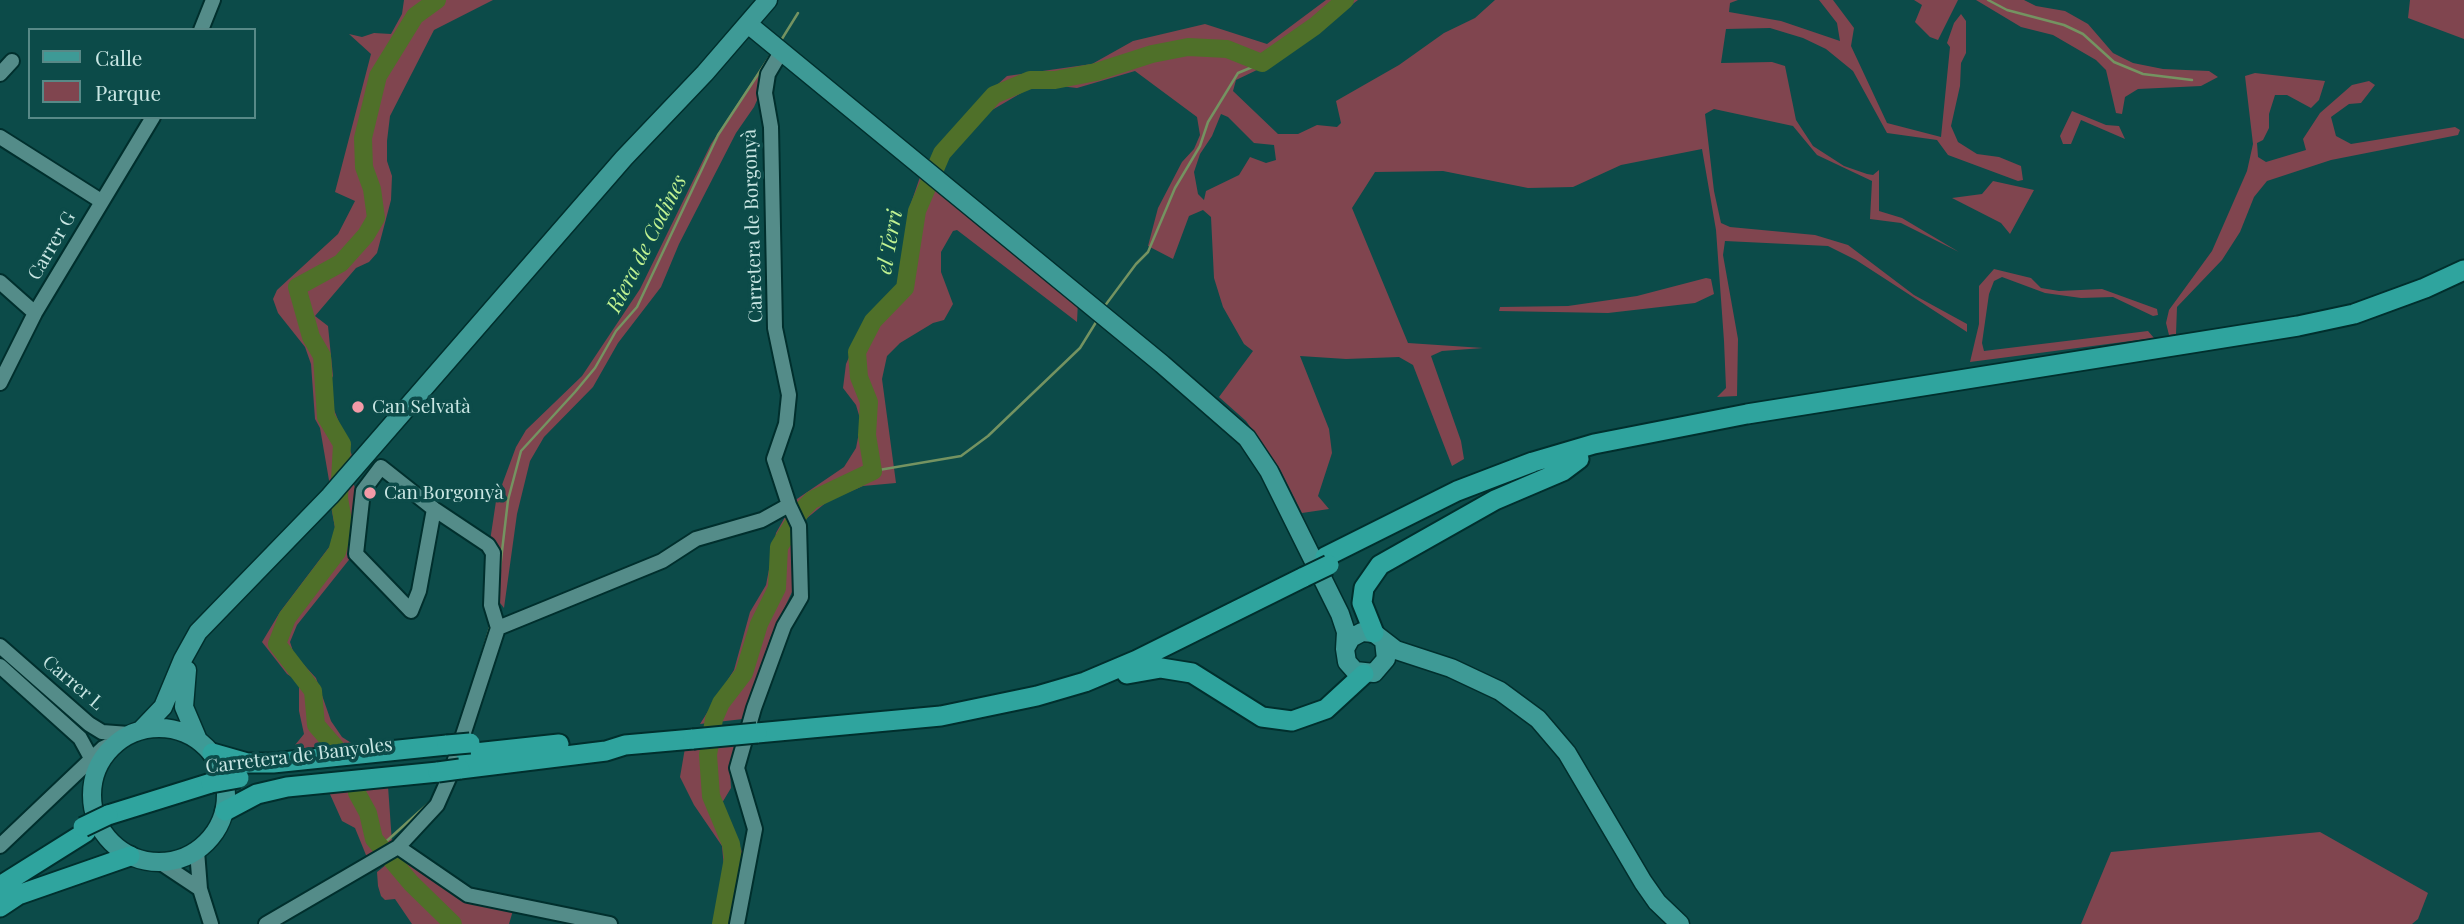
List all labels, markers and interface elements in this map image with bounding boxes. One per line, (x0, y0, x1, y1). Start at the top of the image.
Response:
legend (28, 28, 256, 119)
text: Calle (95, 43, 142, 71)
text: Parque (95, 78, 161, 106)
street label: Carretera de Borgonyà (738, 129, 768, 323)
water label: Riera de Codines (601, 171, 693, 317)
street label: Carrer G (23, 208, 81, 284)
water label: el Terri (872, 208, 908, 276)
place label: Can Selvatà (372, 396, 471, 418)
marker: Can Selvatà (350, 399, 366, 415)
place label: Can Borgonyà (384, 482, 504, 504)
marker: Can Borgonyà (362, 485, 378, 501)
street label: Carrer L (38, 651, 108, 715)
street label: Carretera de Banyoles (204, 733, 394, 779)

